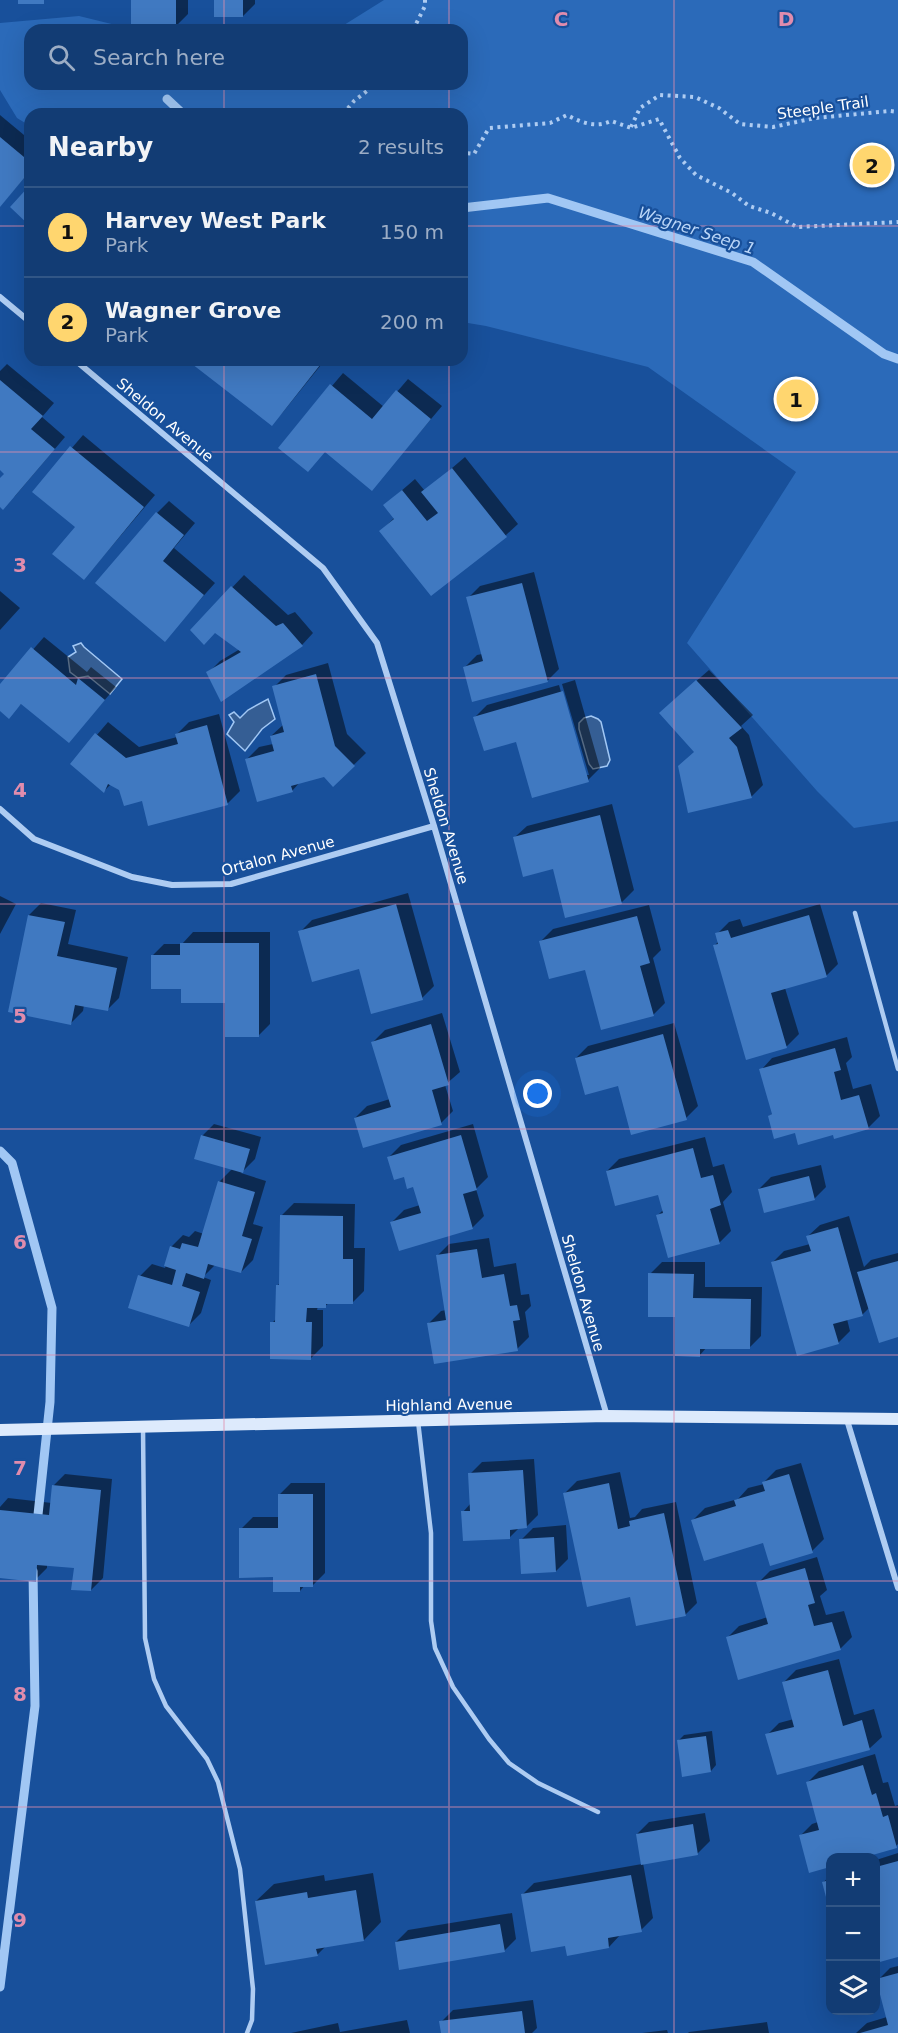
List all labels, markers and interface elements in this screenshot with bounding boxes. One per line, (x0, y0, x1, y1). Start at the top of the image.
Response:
text: C (554, 7, 568, 31)
text: D (778, 7, 794, 31)
search box (24, 24, 468, 90)
icon: search (45, 41, 78, 74)
text: Search here (93, 45, 225, 70)
street label: Steeple Trail (776, 93, 870, 123)
text: Nearby (48, 132, 153, 162)
text: 2 results (358, 135, 444, 159)
pin: 2 (852, 142, 892, 188)
water label: Wagner Seep 1 (636, 203, 758, 258)
text: Harvey West Park (105, 208, 326, 233)
text: 1 (61, 220, 74, 244)
text: 150 m (380, 220, 444, 244)
text: Park (105, 233, 148, 257)
text: Wagner Grove (105, 298, 281, 323)
text: 2 (61, 310, 74, 334)
text: 200 m (380, 310, 444, 334)
text: Park (105, 323, 148, 347)
street label: Sheldon Avenue (113, 374, 217, 466)
pin: 1 (776, 376, 816, 422)
text: 3 (13, 553, 27, 577)
street label: Sheldon Avenue (420, 765, 472, 887)
text: 4 (13, 778, 27, 802)
street label: Ortalon Avenue (219, 832, 337, 880)
text: 5 (13, 1004, 27, 1028)
your location (523, 1079, 552, 1108)
text: 6 (13, 1230, 27, 1254)
street label: Sheldon Avenue (558, 1232, 608, 1354)
street label: Highland Avenue (385, 1395, 513, 1415)
text: 7 (13, 1456, 27, 1480)
text: 8 (13, 1682, 27, 1706)
map controls (826, 1853, 880, 2015)
button: + (826, 1853, 880, 1907)
button: − (826, 1907, 880, 1961)
text: 9 (13, 1908, 27, 1932)
button: layers (826, 1961, 880, 2015)

